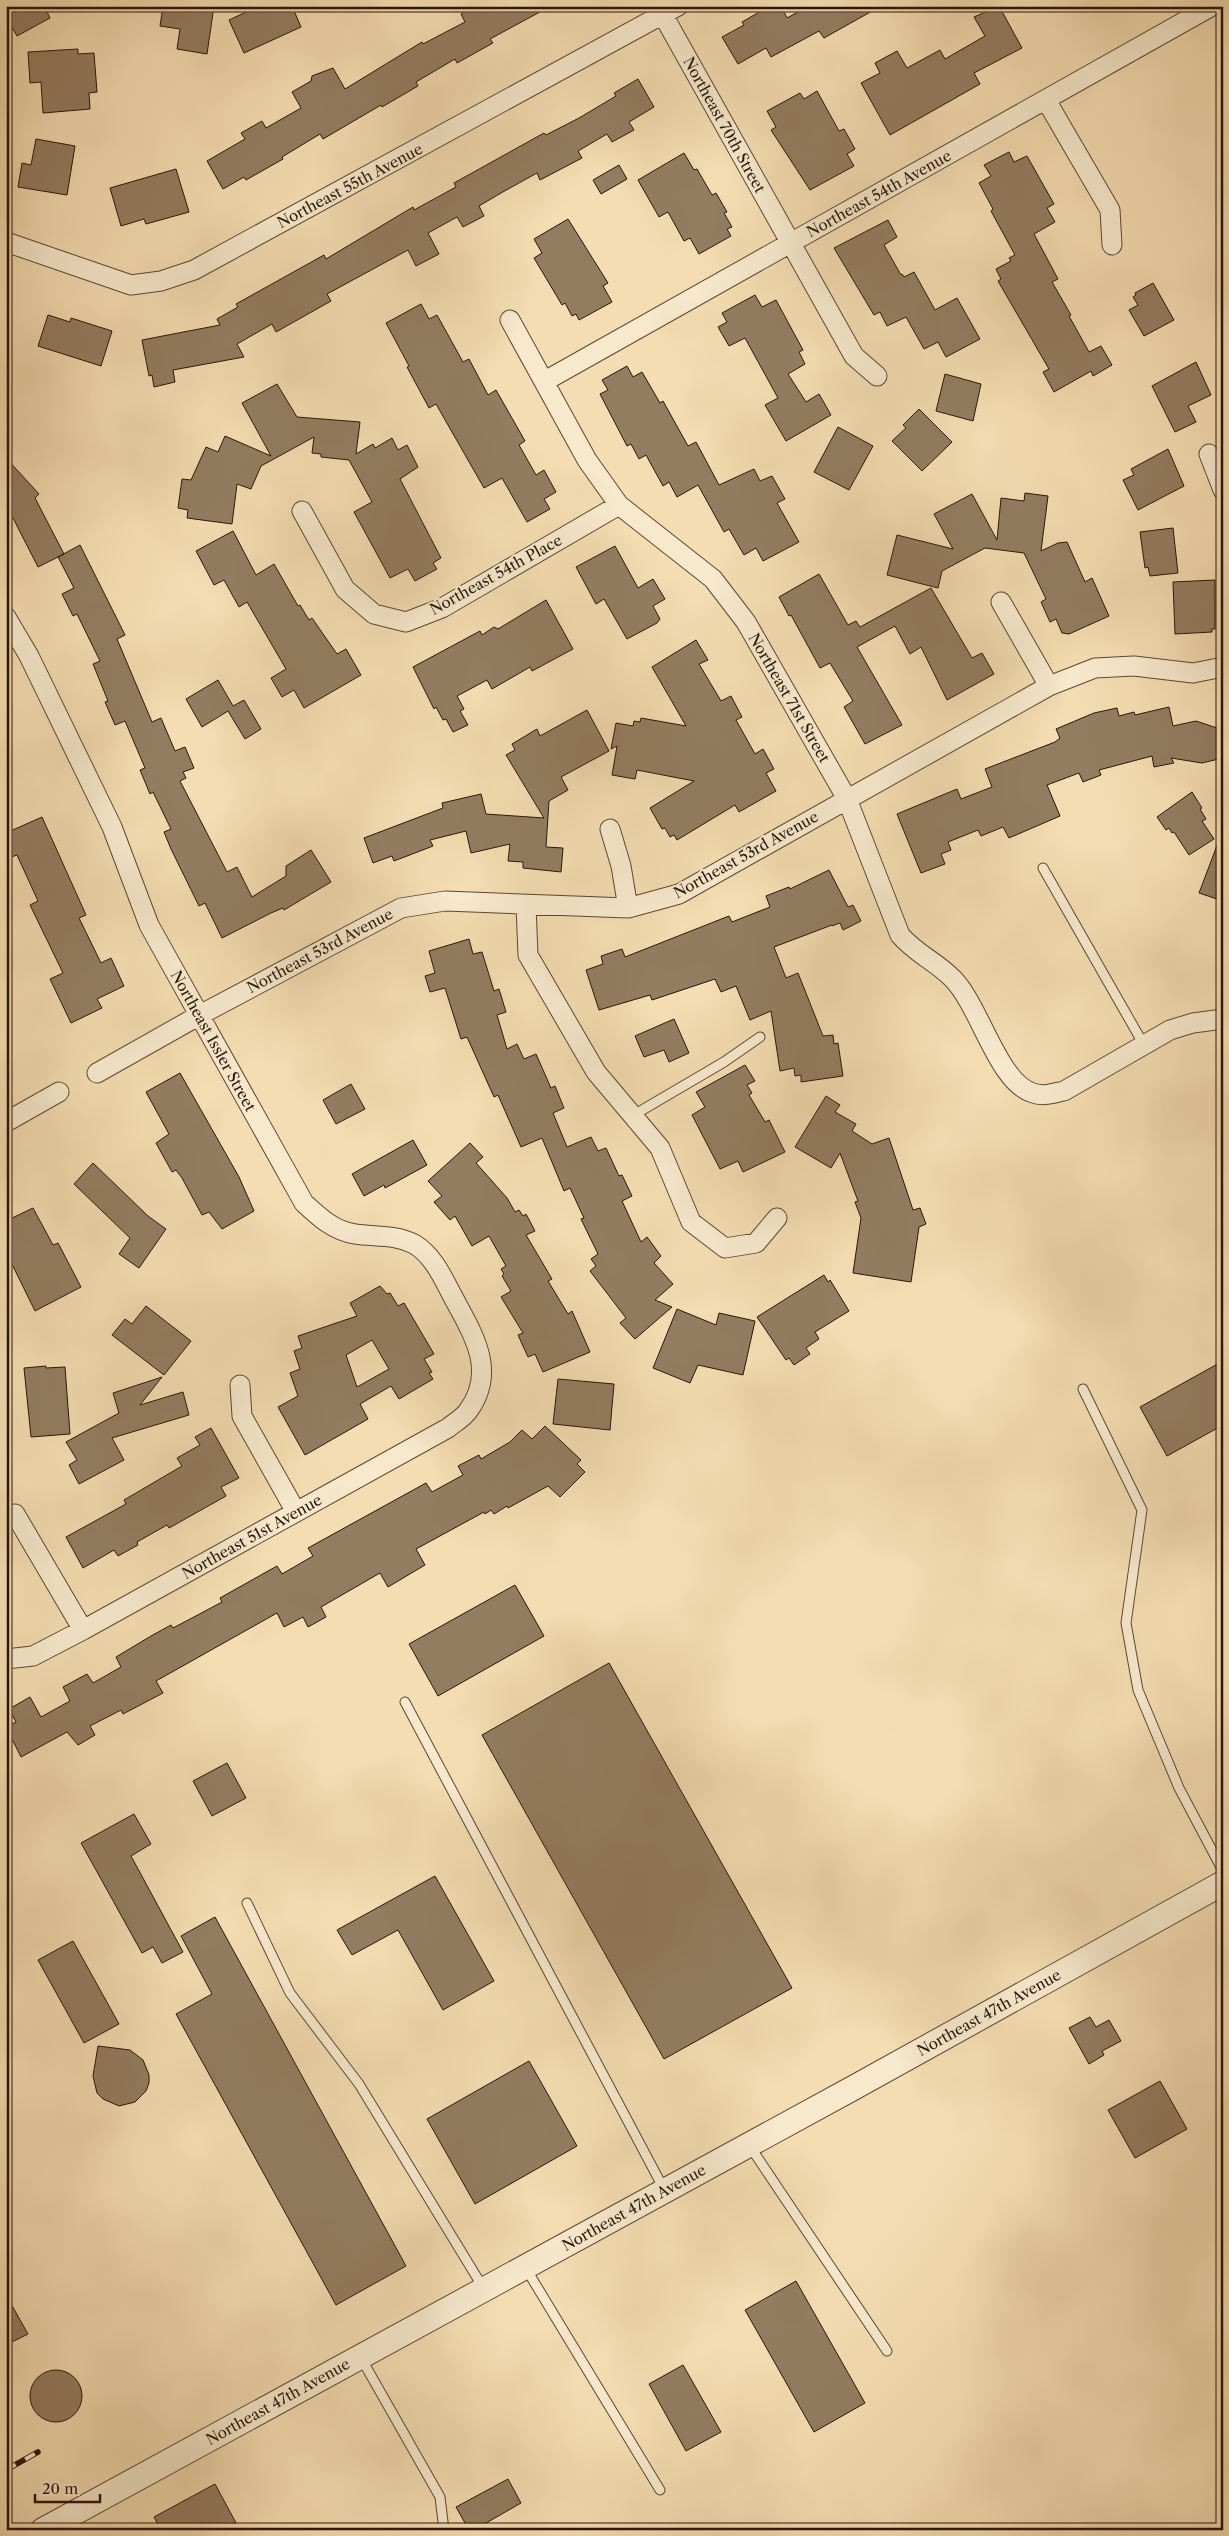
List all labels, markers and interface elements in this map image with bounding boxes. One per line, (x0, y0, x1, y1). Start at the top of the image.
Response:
street label: Northeast 70th Street (679, 54, 770, 197)
street label: Northeast 55th Avenue (274, 139, 426, 232)
street label: Northeast 54th Avenue (803, 146, 954, 241)
street label: Northeast 54th Place (426, 530, 565, 619)
street label: Northeast 71st Street (745, 630, 835, 766)
street label: Northeast 53rd Avenue (670, 807, 821, 902)
street label: Northeast 53rd Avenue (244, 904, 396, 997)
street label: Northeast Issler Street (167, 967, 260, 1115)
street label: Northeast 51st Avenue (178, 1490, 325, 1583)
street label: Northeast 47th Avenue (913, 1965, 1064, 2060)
street label: Northeast 47th Avenue (558, 2160, 709, 2255)
street label: Northeast 47th Avenue (202, 2354, 353, 2449)
scale bar (35, 2471, 100, 2503)
text: 20 m (42, 2479, 78, 2498)

